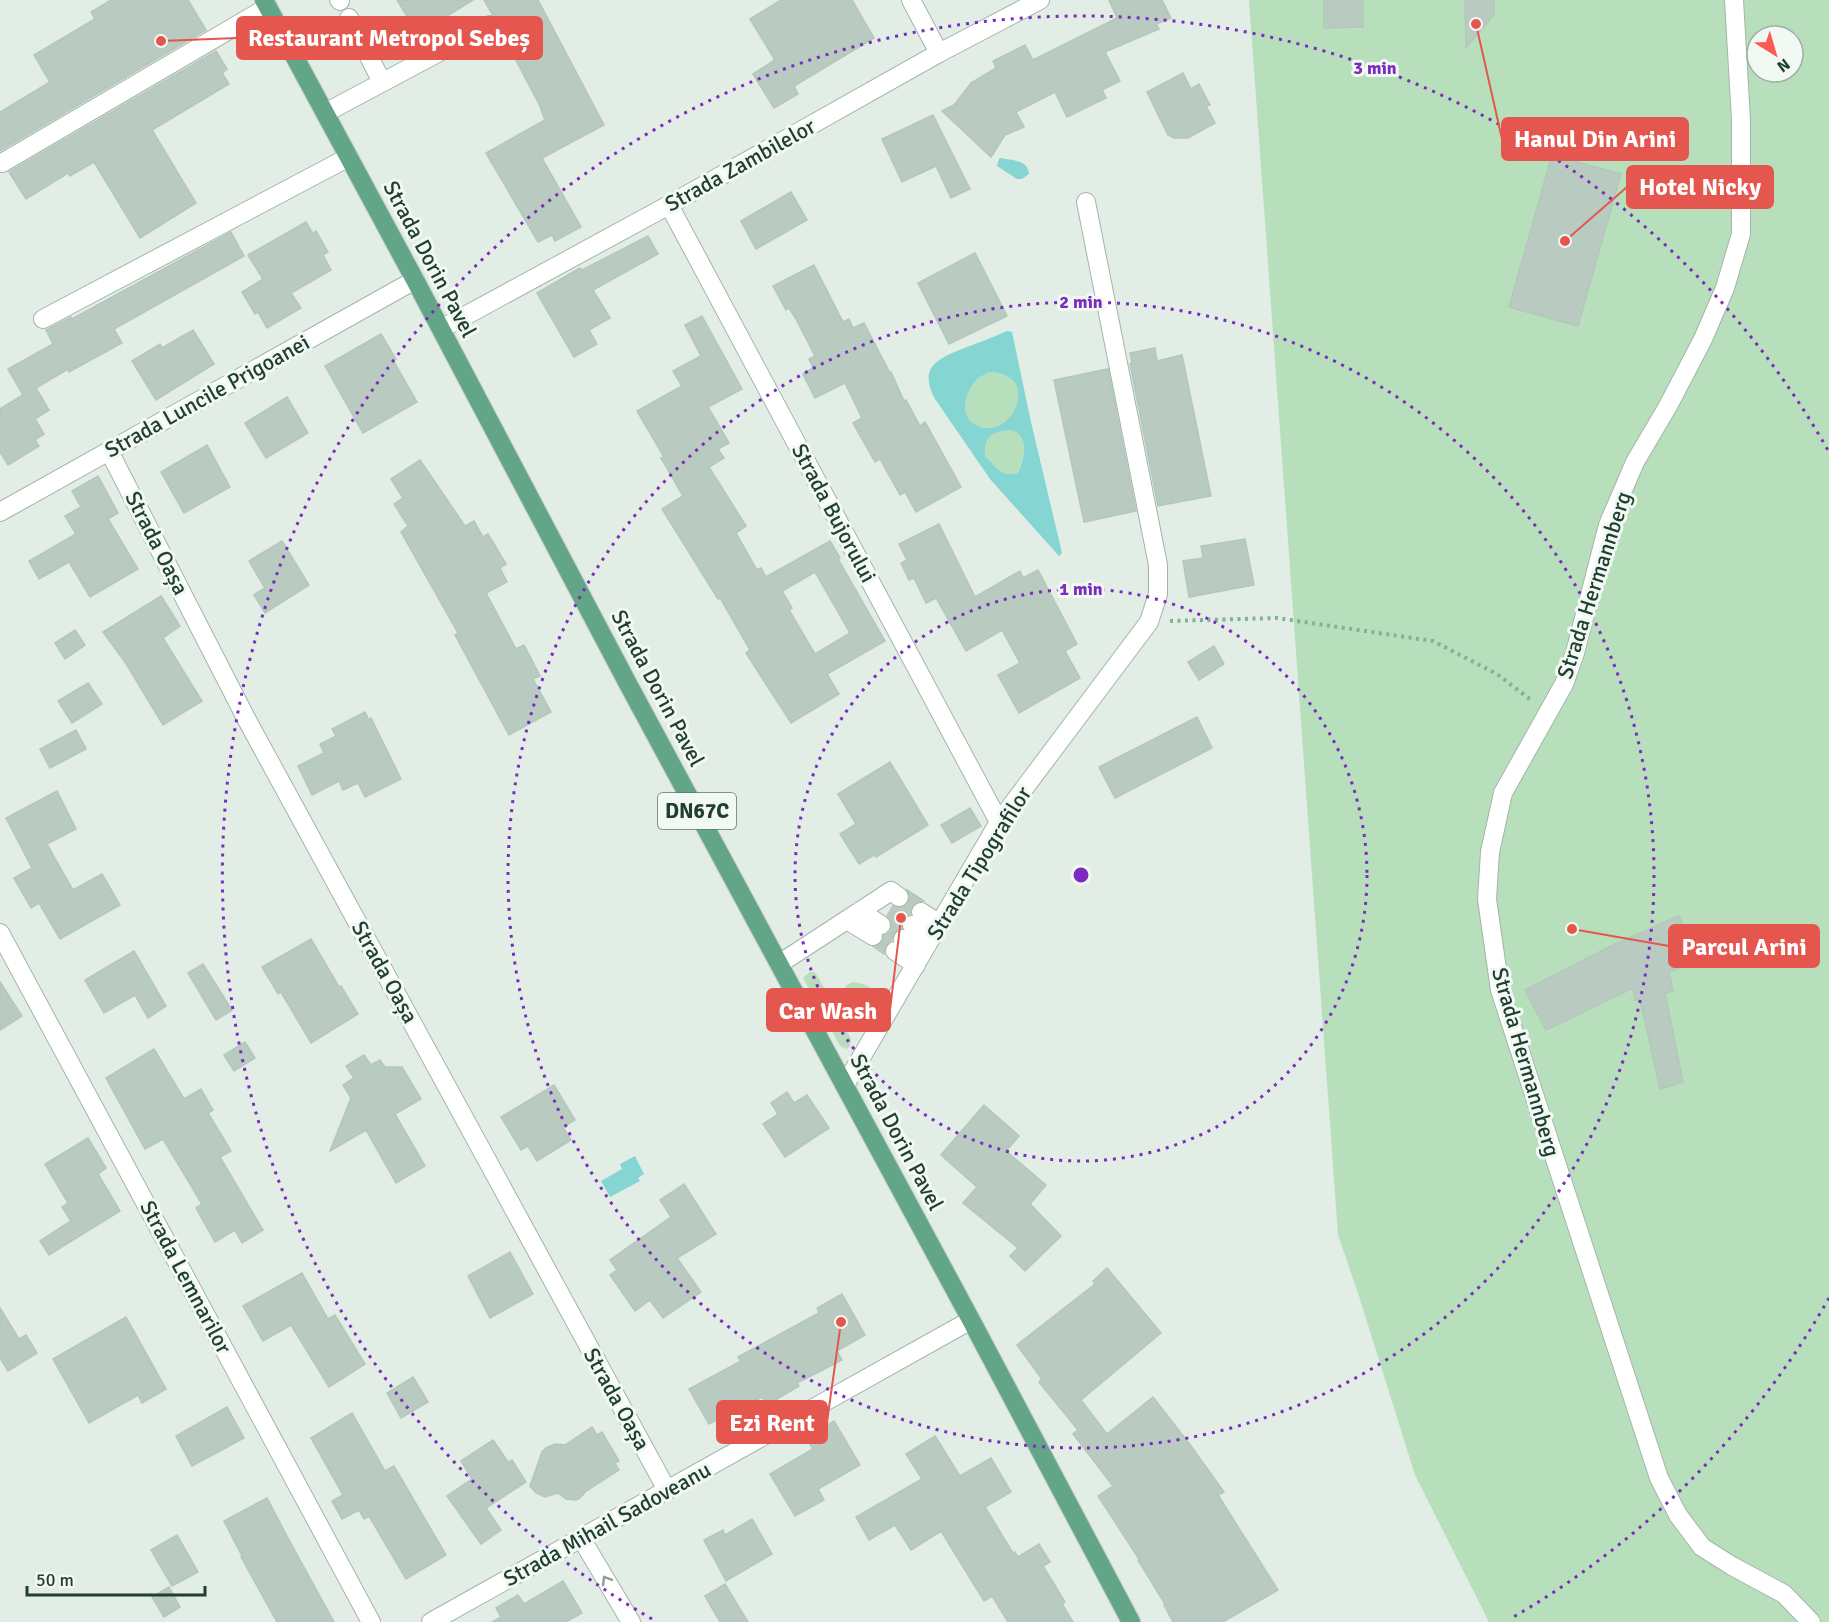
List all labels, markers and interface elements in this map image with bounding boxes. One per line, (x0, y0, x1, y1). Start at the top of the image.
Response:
callout: Restaurant Metropol Sebeș (237, 17, 542, 59)
text: Restaurant Metropol Sebeș (248, 23, 530, 53)
north arrow (1745, 24, 1805, 84)
text: N (1773, 54, 1794, 77)
text: 3 min (1353, 57, 1397, 79)
street label: Strada Zambilelor (660, 112, 820, 218)
callout: Hanul Din Arini (1502, 118, 1688, 160)
text: Hanul Din Arini (1514, 124, 1676, 154)
callout: Hotel Nicky (1627, 166, 1773, 208)
text: Hotel Nicky (1639, 172, 1761, 202)
street label: Strada Dorin Pavel (377, 176, 483, 342)
text: 2 min (1059, 291, 1103, 313)
street label: Strada Luncile Prigoanei (100, 328, 314, 464)
street label: Strada Bujorului (786, 439, 882, 587)
street label: Strada Oașa (119, 487, 195, 599)
street label: Strada Hermannberg (1551, 488, 1637, 682)
text: 1 min (1059, 578, 1103, 600)
street label: Strada Dorin Pavel (605, 605, 711, 771)
street label: Strada Tipografilor (921, 781, 1037, 945)
road number: DN67C (658, 793, 736, 829)
centre of rings (1071, 865, 1091, 885)
street label: Strada Oașa (346, 916, 424, 1028)
callout: Parcul Arini (1669, 925, 1819, 967)
text: Parcul Arini (1681, 932, 1807, 962)
street label: Strada Hermannberg (1486, 964, 1566, 1160)
callout: Car Wash (767, 989, 890, 1031)
text: Car Wash (779, 996, 877, 1026)
street label: Strada Dorin Pavel (844, 1049, 950, 1215)
street label: Strada Lemnarilor (134, 1196, 238, 1358)
street label: Strada Oașa (578, 1343, 656, 1455)
callout: Ezi Rent (717, 1401, 827, 1443)
text: Ezi Rent (729, 1408, 815, 1438)
street label: Strada Mihail Sadoveanu (499, 1456, 715, 1592)
scale bar (27, 1559, 206, 1597)
text: 50 m (36, 1569, 74, 1591)
one-way arrow (602, 1576, 614, 1586)

